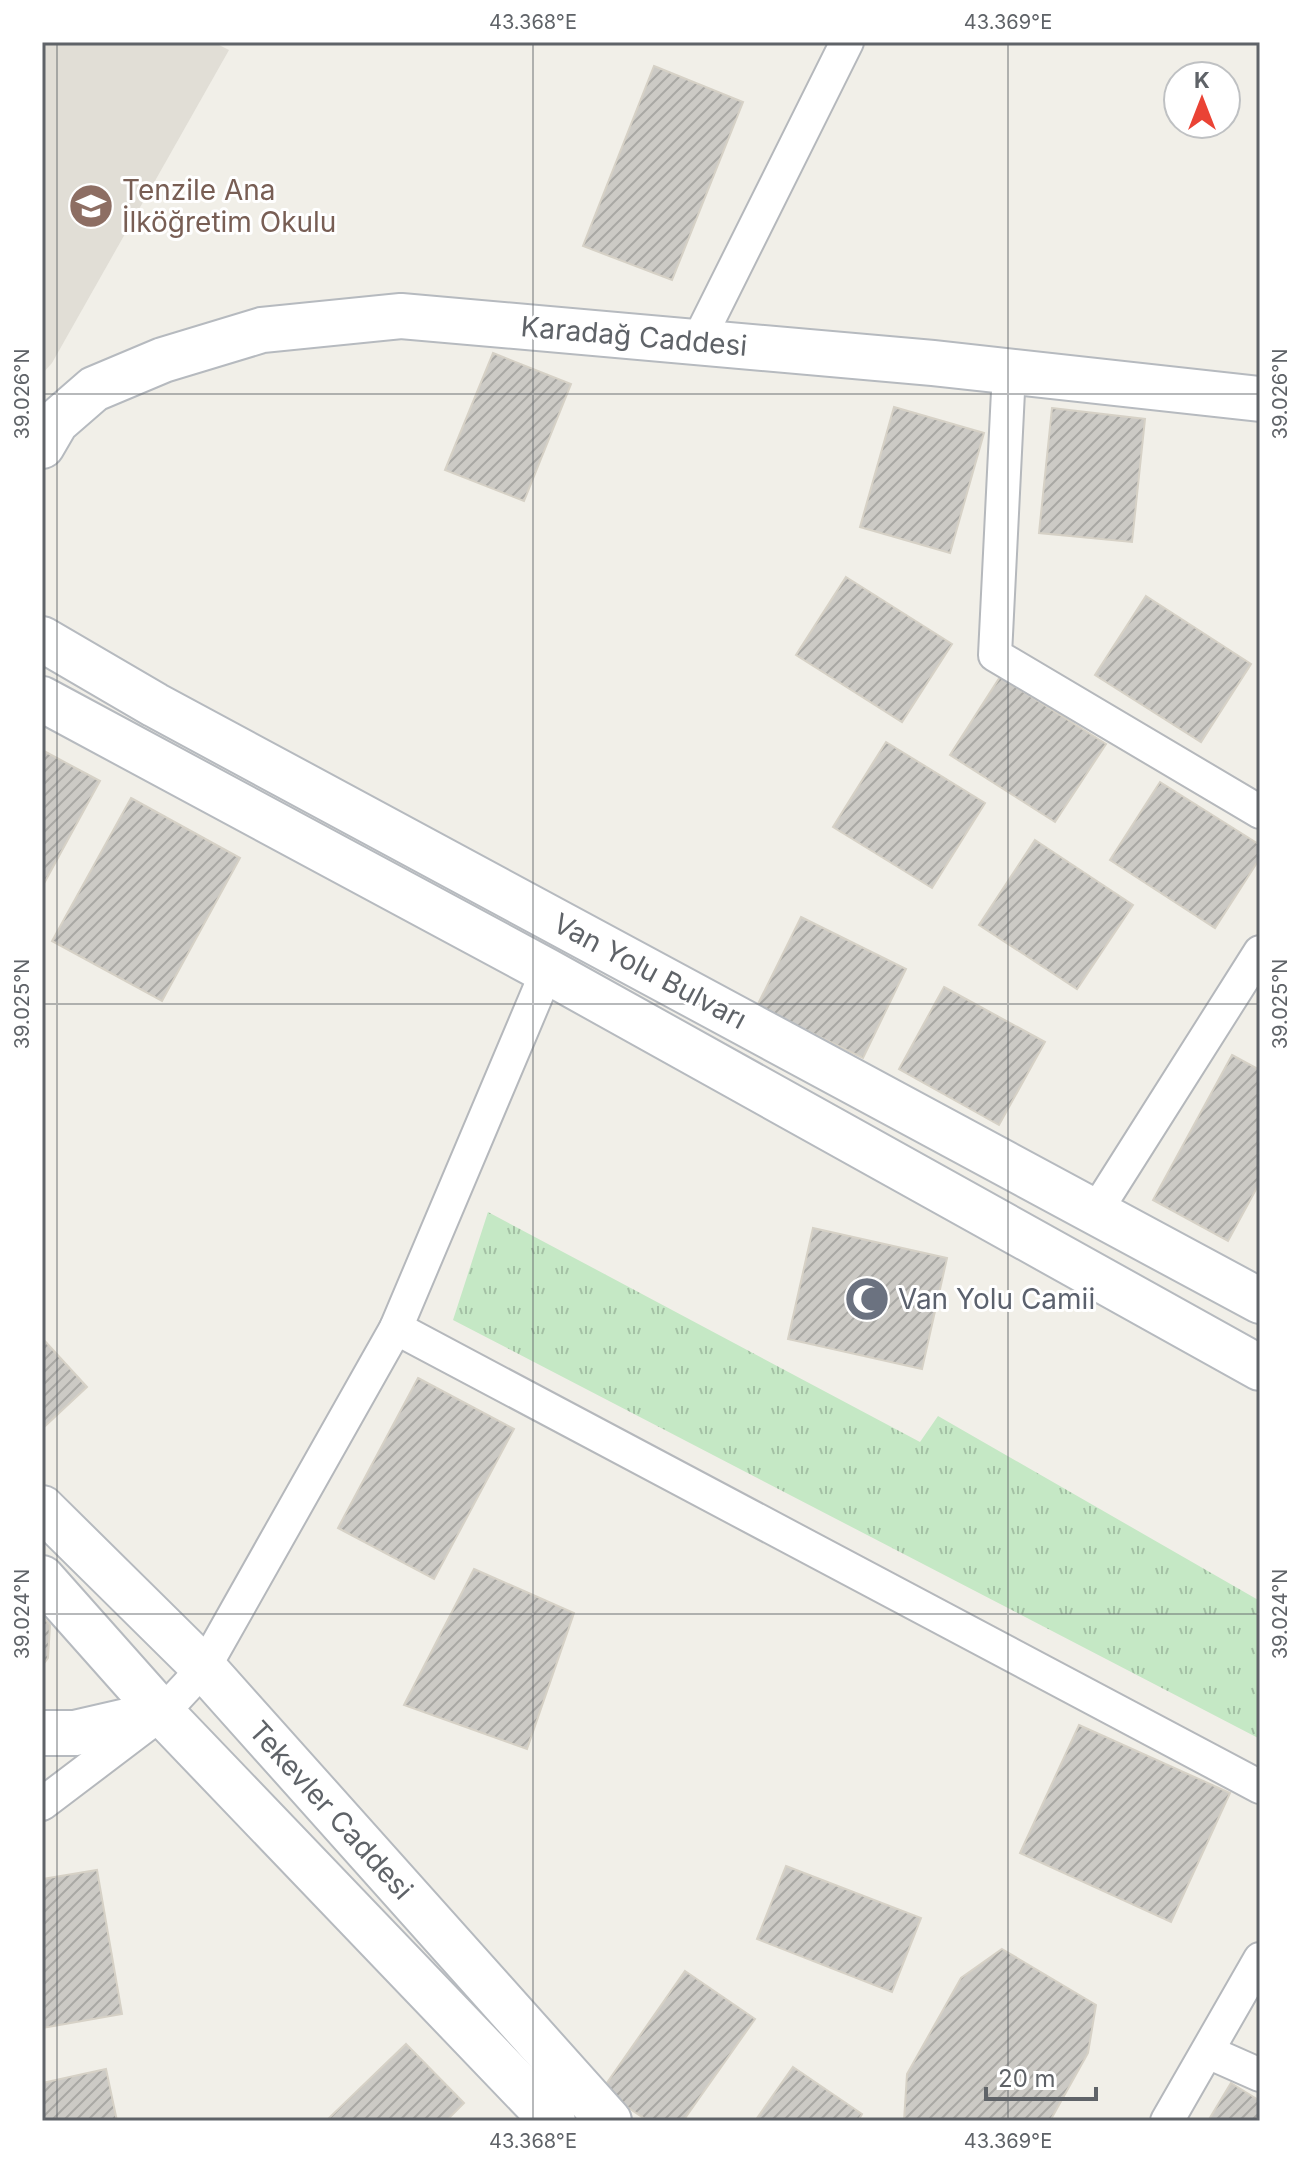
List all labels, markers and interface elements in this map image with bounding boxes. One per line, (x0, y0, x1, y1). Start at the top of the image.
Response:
text: 43.368°E (489, 10, 577, 34)
text: 43.369°E (964, 10, 1052, 34)
north arrow (1162, 60, 1242, 140)
text: K (1194, 67, 1210, 93)
place label: Tenzile Ana İlköğretim Okulu (122, 173, 336, 239)
school or university icon: Tenzile Ana İlköğretim Okulu (67, 182, 115, 230)
street label: Karadağ Caddesi (519, 309, 749, 363)
text: 39.026°N (10, 349, 34, 439)
text: 39.026°N (1268, 349, 1292, 439)
street label: Van Yolu Bulvarı (548, 906, 752, 1036)
text: 39.025°N (10, 959, 34, 1049)
text: 39.025°N (1268, 959, 1292, 1049)
mosque icon: Van Yolu Camii (843, 1275, 891, 1323)
place label: Van Yolu Camii (898, 1282, 1095, 1316)
text: 39.024°N (10, 1569, 34, 1659)
text: 39.024°N (1268, 1569, 1292, 1659)
street label: Tekevler Caddesi (242, 1714, 420, 1906)
scale bar (986, 2051, 1096, 2101)
text: 20 m (998, 2064, 1056, 2093)
text: 43.368°E (489, 2129, 577, 2153)
text: 43.369°E (964, 2129, 1052, 2153)

